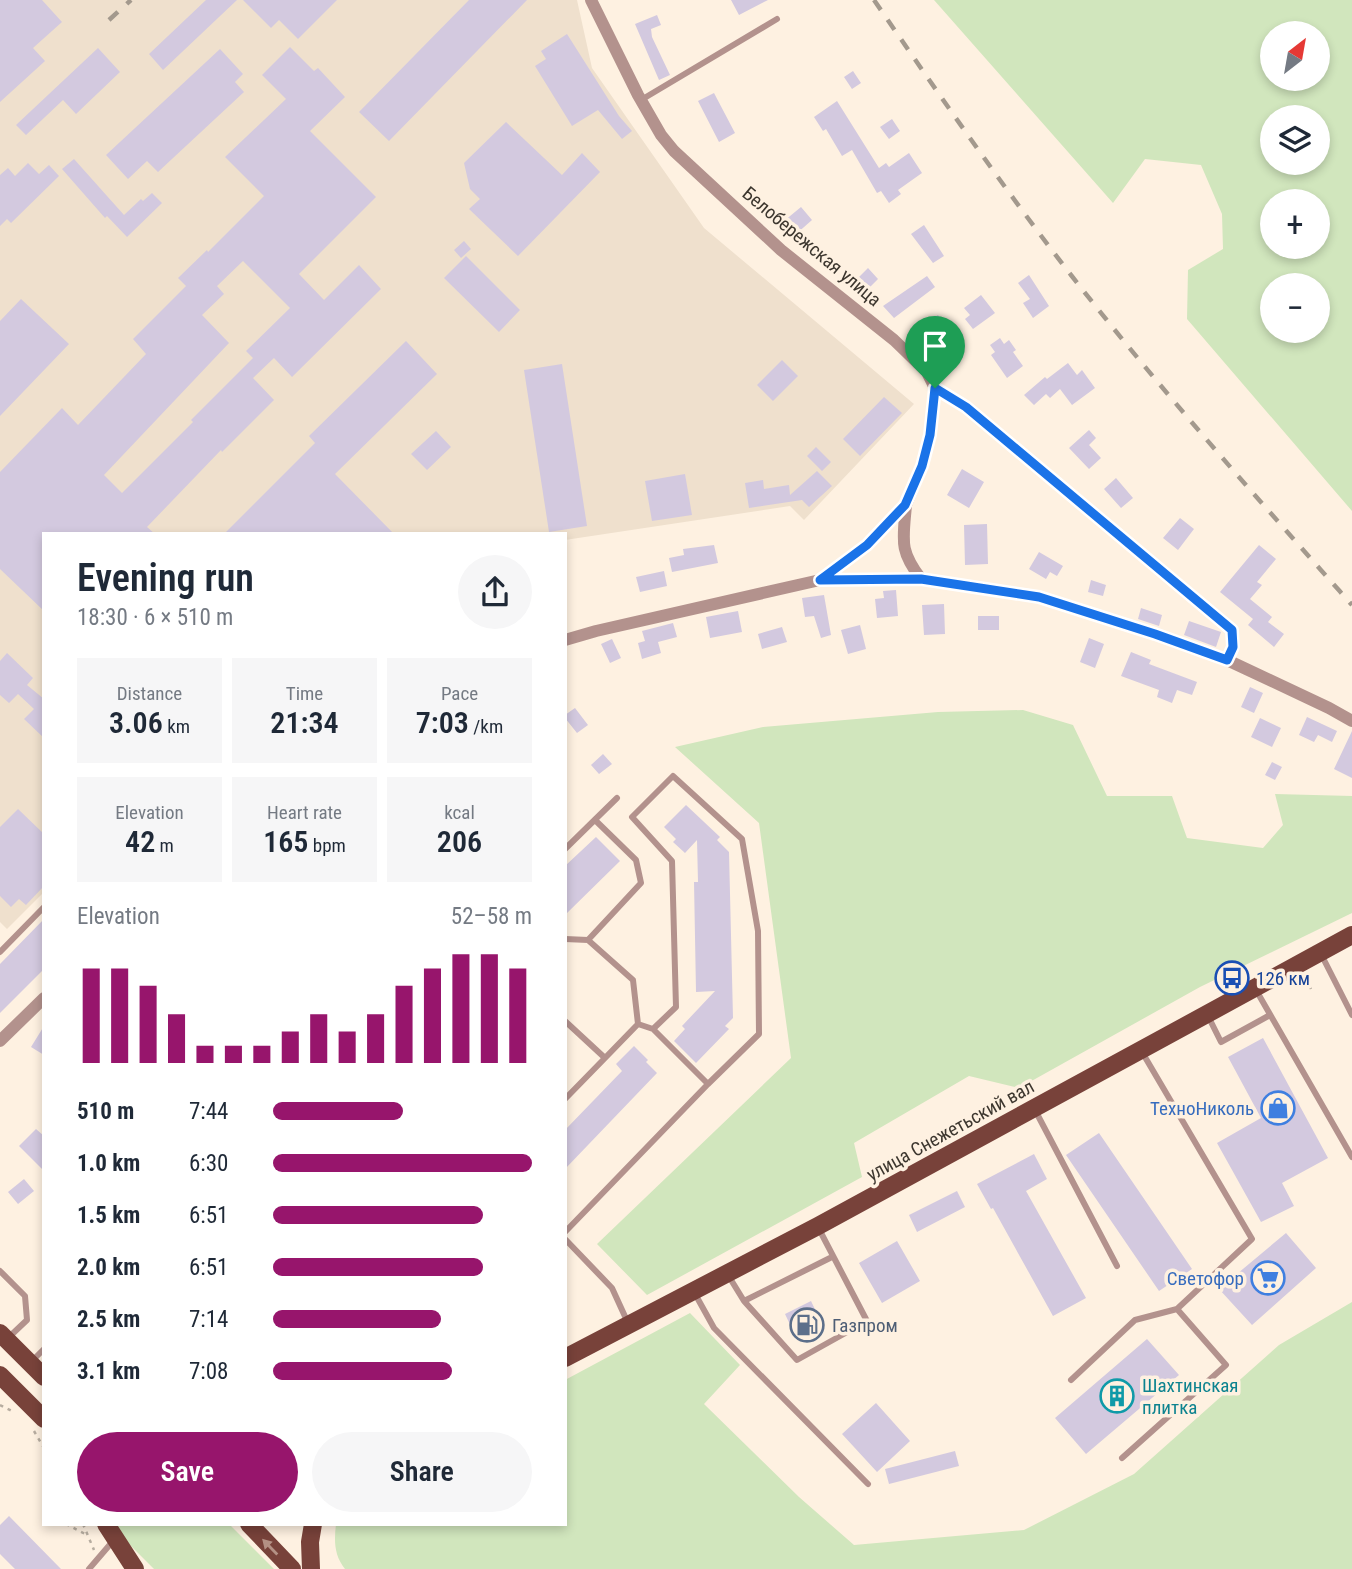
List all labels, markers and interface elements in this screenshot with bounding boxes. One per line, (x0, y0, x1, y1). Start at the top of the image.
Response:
north arrow (1260, 21, 1330, 91)
map controls (1260, 21, 1330, 343)
button: layers (1260, 105, 1330, 175)
street label: Белобережская улица (738, 182, 886, 311)
button: + (1260, 189, 1330, 259)
button: − (1260, 273, 1330, 343)
pin (905, 316, 965, 388)
icon: arrive (916, 327, 954, 365)
button: share (458, 555, 532, 629)
text: Evening run (77, 556, 254, 600)
text: 18:30 · 6 × 510 m (77, 604, 233, 631)
text: Distance (117, 682, 182, 705)
text: Time (286, 682, 323, 705)
text: Pace (441, 682, 478, 705)
text: 3.06 (109, 705, 163, 740)
text: 21:34 (270, 705, 339, 740)
text: 7:03 (416, 705, 469, 740)
text: km (163, 715, 190, 738)
text: /km (469, 715, 503, 738)
text: Elevation (115, 801, 184, 824)
text: Heart rate (267, 801, 342, 824)
text: kcal (444, 801, 475, 824)
text: 42 (125, 824, 155, 859)
text: 165 (263, 824, 308, 859)
text: 206 (437, 824, 482, 859)
text: m (155, 834, 174, 857)
text: bpm (308, 834, 346, 857)
text: Elevation (77, 903, 160, 930)
text: 52–58 m (451, 903, 532, 930)
bus stop icon: 126 км (1213, 959, 1251, 997)
place label: 126 км (1256, 967, 1310, 990)
street label: улица Снежетьский вал (862, 1075, 1038, 1186)
shop icon: ТехноНиколь (1259, 1089, 1297, 1127)
place label: ТехноНиколь (1150, 1097, 1254, 1120)
text: 510 m (77, 1098, 134, 1125)
text: 7:44 (189, 1098, 228, 1125)
text: 1.0 km (77, 1150, 140, 1177)
text: 6:30 (189, 1150, 228, 1177)
text: 1.5 km (77, 1202, 140, 1229)
text: 6:51 (189, 1202, 228, 1229)
text: 2.0 km (77, 1254, 140, 1281)
text: 6:51 (189, 1254, 228, 1281)
supermarket icon: Светофор (1249, 1259, 1287, 1297)
place label: Светофор (1167, 1267, 1244, 1290)
text: 2.5 km (77, 1306, 140, 1333)
text: 7:14 (189, 1306, 228, 1333)
fuel station icon: Газпром (788, 1306, 826, 1344)
place label: Газпром (832, 1314, 898, 1337)
text: 3.1 km (77, 1358, 140, 1385)
text: 7:08 (189, 1358, 228, 1385)
place label: Шахтинская плитка (1142, 1374, 1239, 1419)
building icon: Шахтинская плитка (1098, 1377, 1136, 1415)
button: Save (77, 1432, 298, 1512)
button: Share (312, 1432, 532, 1512)
one-way arrow (262, 1538, 279, 1555)

